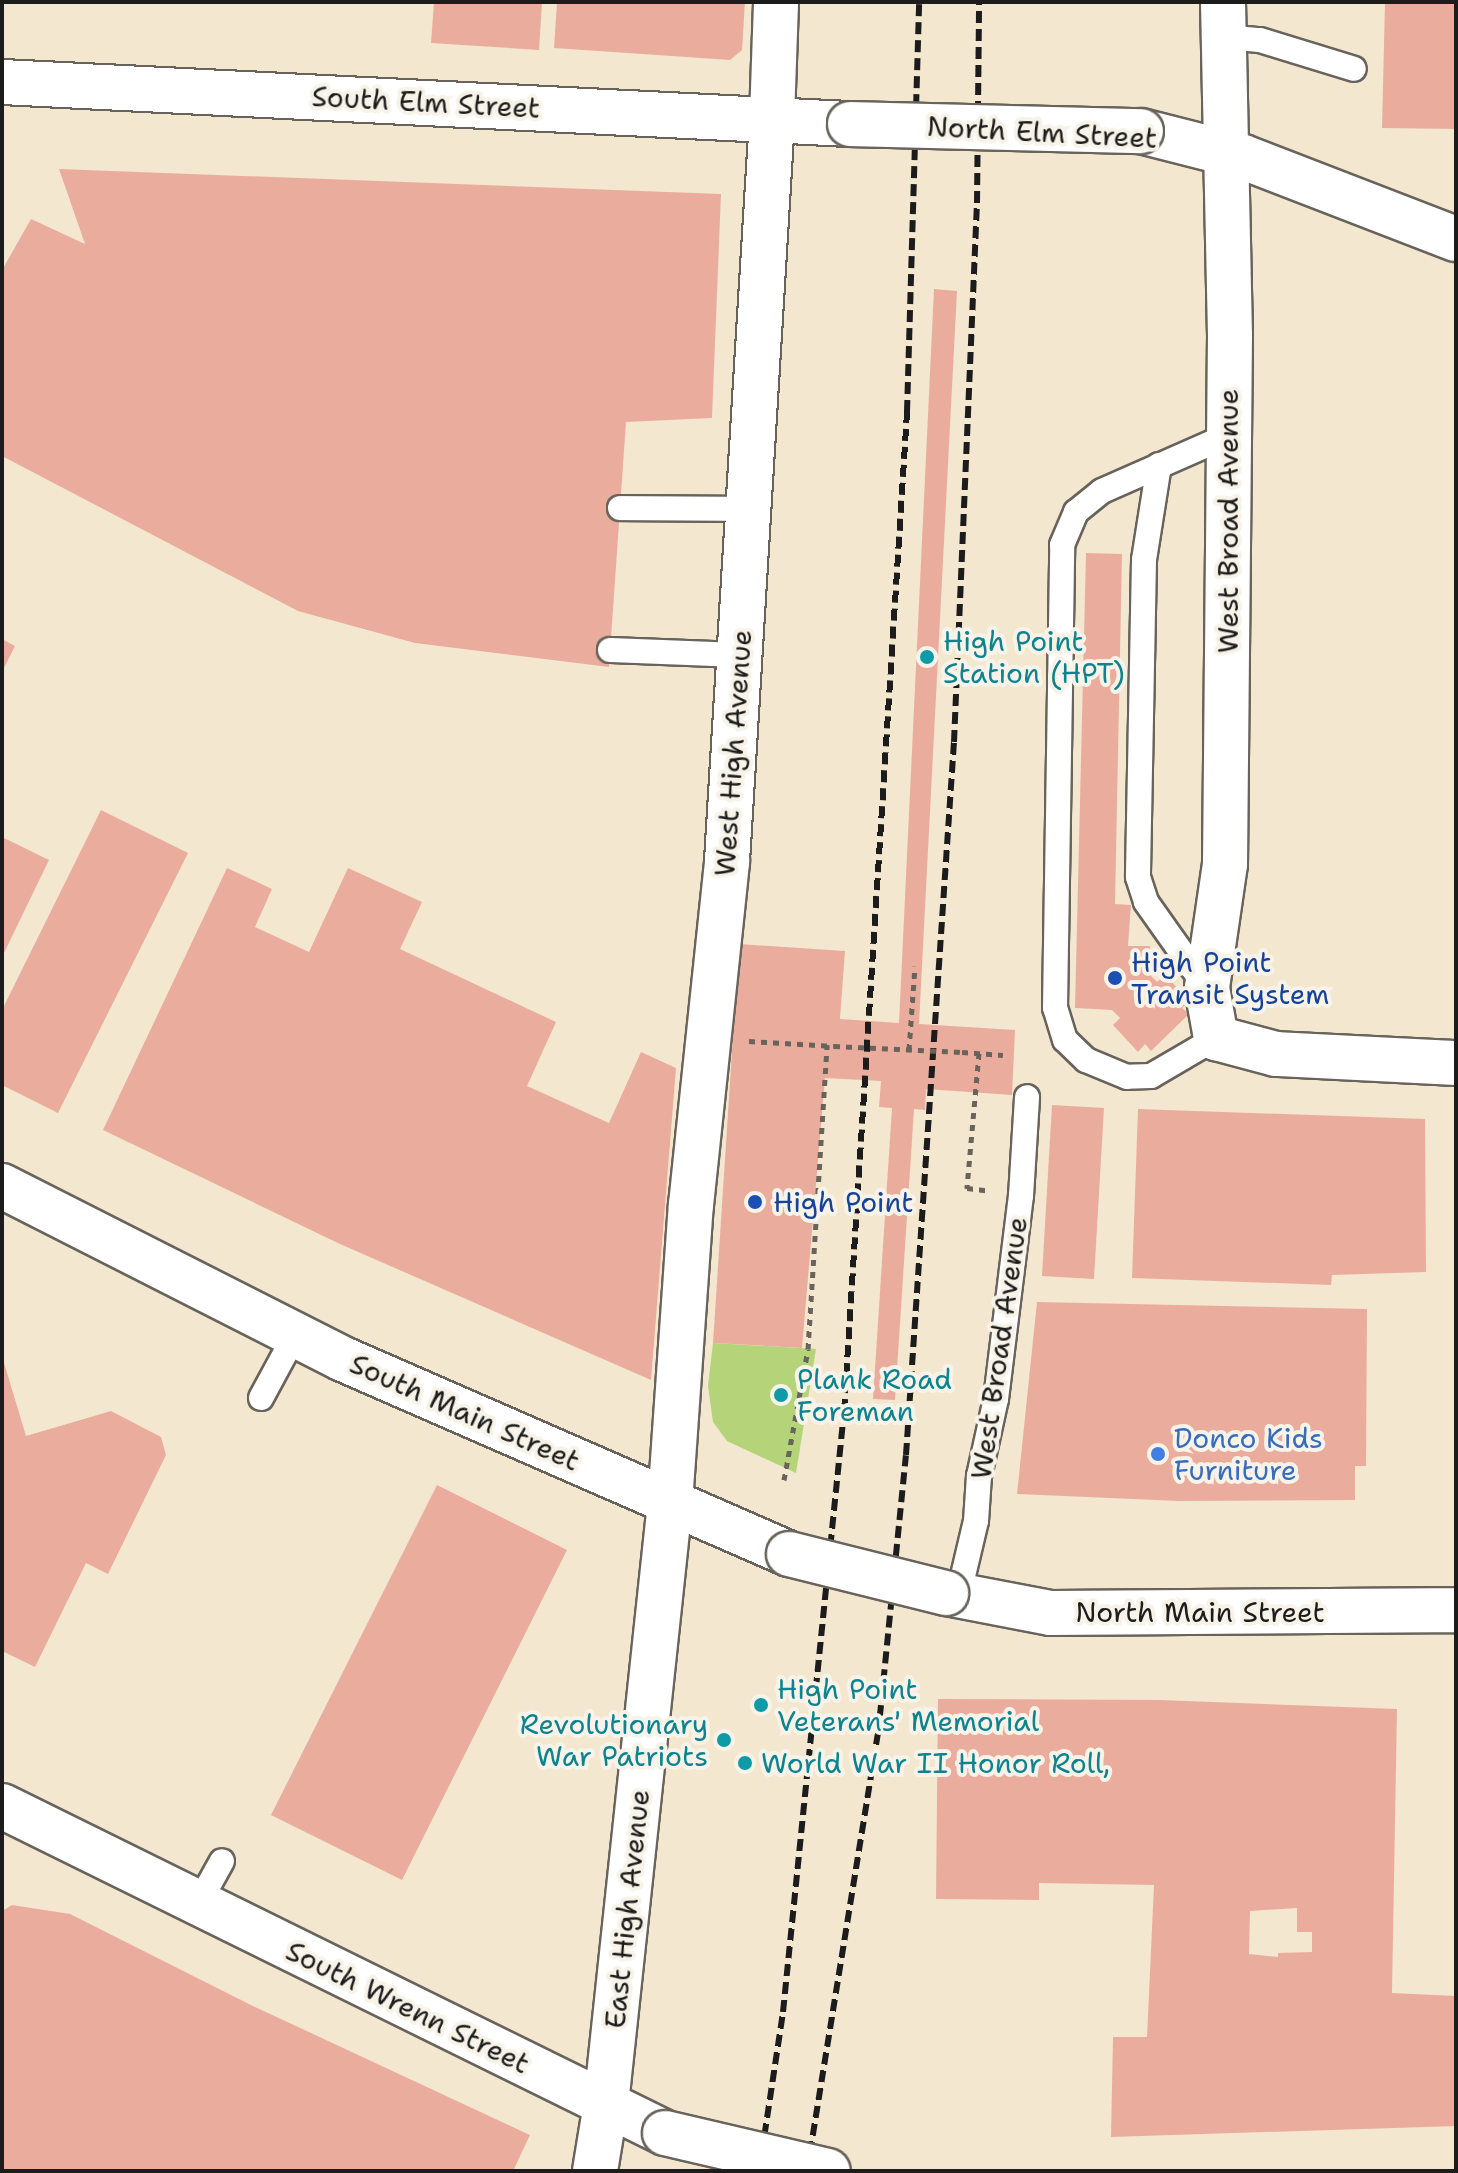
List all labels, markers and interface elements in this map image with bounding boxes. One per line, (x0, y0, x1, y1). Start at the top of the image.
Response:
street label: South Elm Street (311, 79, 541, 125)
street label: North Elm Street (926, 109, 1158, 155)
street label: West Broad Avenue (1211, 389, 1245, 653)
place label: High Point Station (HPT) (943, 624, 1125, 690)
street label: West High Avenue (708, 629, 758, 877)
marker: High Point Station (HPT) (918, 648, 936, 666)
place label: High Point Transit System (1131, 945, 1329, 1011)
marker: High Point Transit System (1106, 969, 1124, 987)
place label: High Point (773, 1185, 914, 1219)
marker: High Point (744, 1191, 766, 1213)
street label: West Broad Avenue (964, 1215, 1034, 1481)
street label: South Main Street (345, 1346, 585, 1478)
place label: Plank Road Foreman (797, 1362, 952, 1428)
marker: Plank Road Foreman (772, 1386, 790, 1404)
place label: Donco Kids Furniture (1174, 1421, 1323, 1487)
marker: Donco Kids Furniture (1149, 1445, 1167, 1463)
street label: North Main Street (1075, 1595, 1325, 1629)
place label: High Point Veterans' Memorial (777, 1672, 1039, 1738)
marker: High Point Veterans' Memorial (752, 1696, 770, 1714)
place label: Revolutionary War Patriots (520, 1707, 708, 1773)
marker: Revolutionary War Patriots (715, 1731, 733, 1749)
place label: World War II Honor Roll, (761, 1746, 1110, 1780)
marker: World War II Honor Roll, (736, 1754, 754, 1772)
street label: East High Avenue (598, 1788, 656, 2030)
street label: South Wrenn Street (281, 1933, 535, 2081)

